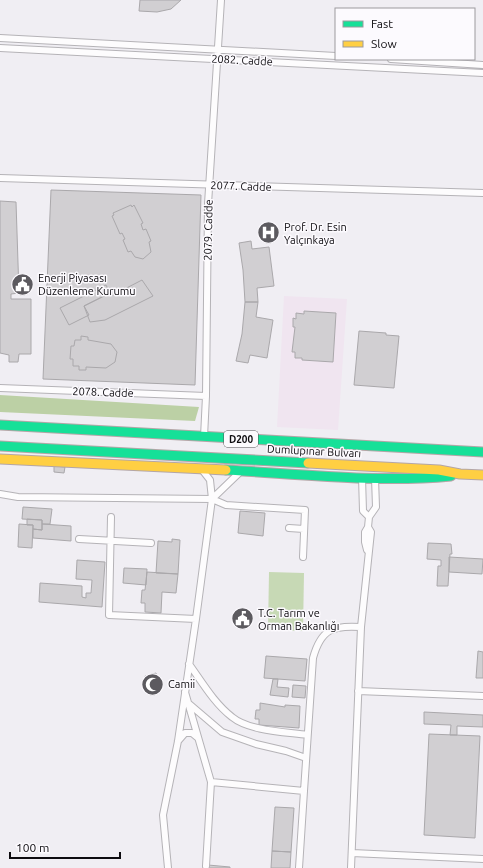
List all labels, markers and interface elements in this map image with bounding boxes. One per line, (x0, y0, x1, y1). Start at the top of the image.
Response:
legend (335, 8, 475, 60)
text: Fast (371, 17, 393, 30)
text: Slow (371, 37, 397, 50)
street label: 2082. Cadde (211, 52, 273, 68)
street label: 2077. Cadde (210, 179, 272, 193)
street label: 2079. Cadde (201, 199, 215, 261)
hospital icon: Prof. Dr. Esin Yalçınkaya (255, 220, 281, 246)
place label: Prof. Dr. Esin Yalçınkaya (284, 221, 347, 246)
public building icon: Enerji Piyasası Düzenleme Kurumu (10, 271, 36, 297)
place label: Enerji Piyasası Düzenleme Kurumu (38, 272, 136, 297)
street label: 2078. Cadde (72, 385, 134, 399)
road number: D200 (224, 431, 258, 447)
street label: Dumlupınar Bulvarı (267, 443, 361, 459)
public building icon: T.C. Tarım ve Orman Bakanlığı (229, 606, 255, 632)
place label: T.C. Tarım ve Orman Bakanlığı (258, 607, 339, 632)
mosque icon: Camii (140, 671, 166, 697)
place label: Camii (168, 678, 195, 690)
scale bar (10, 834, 120, 860)
text: 100 m (16, 841, 49, 854)

